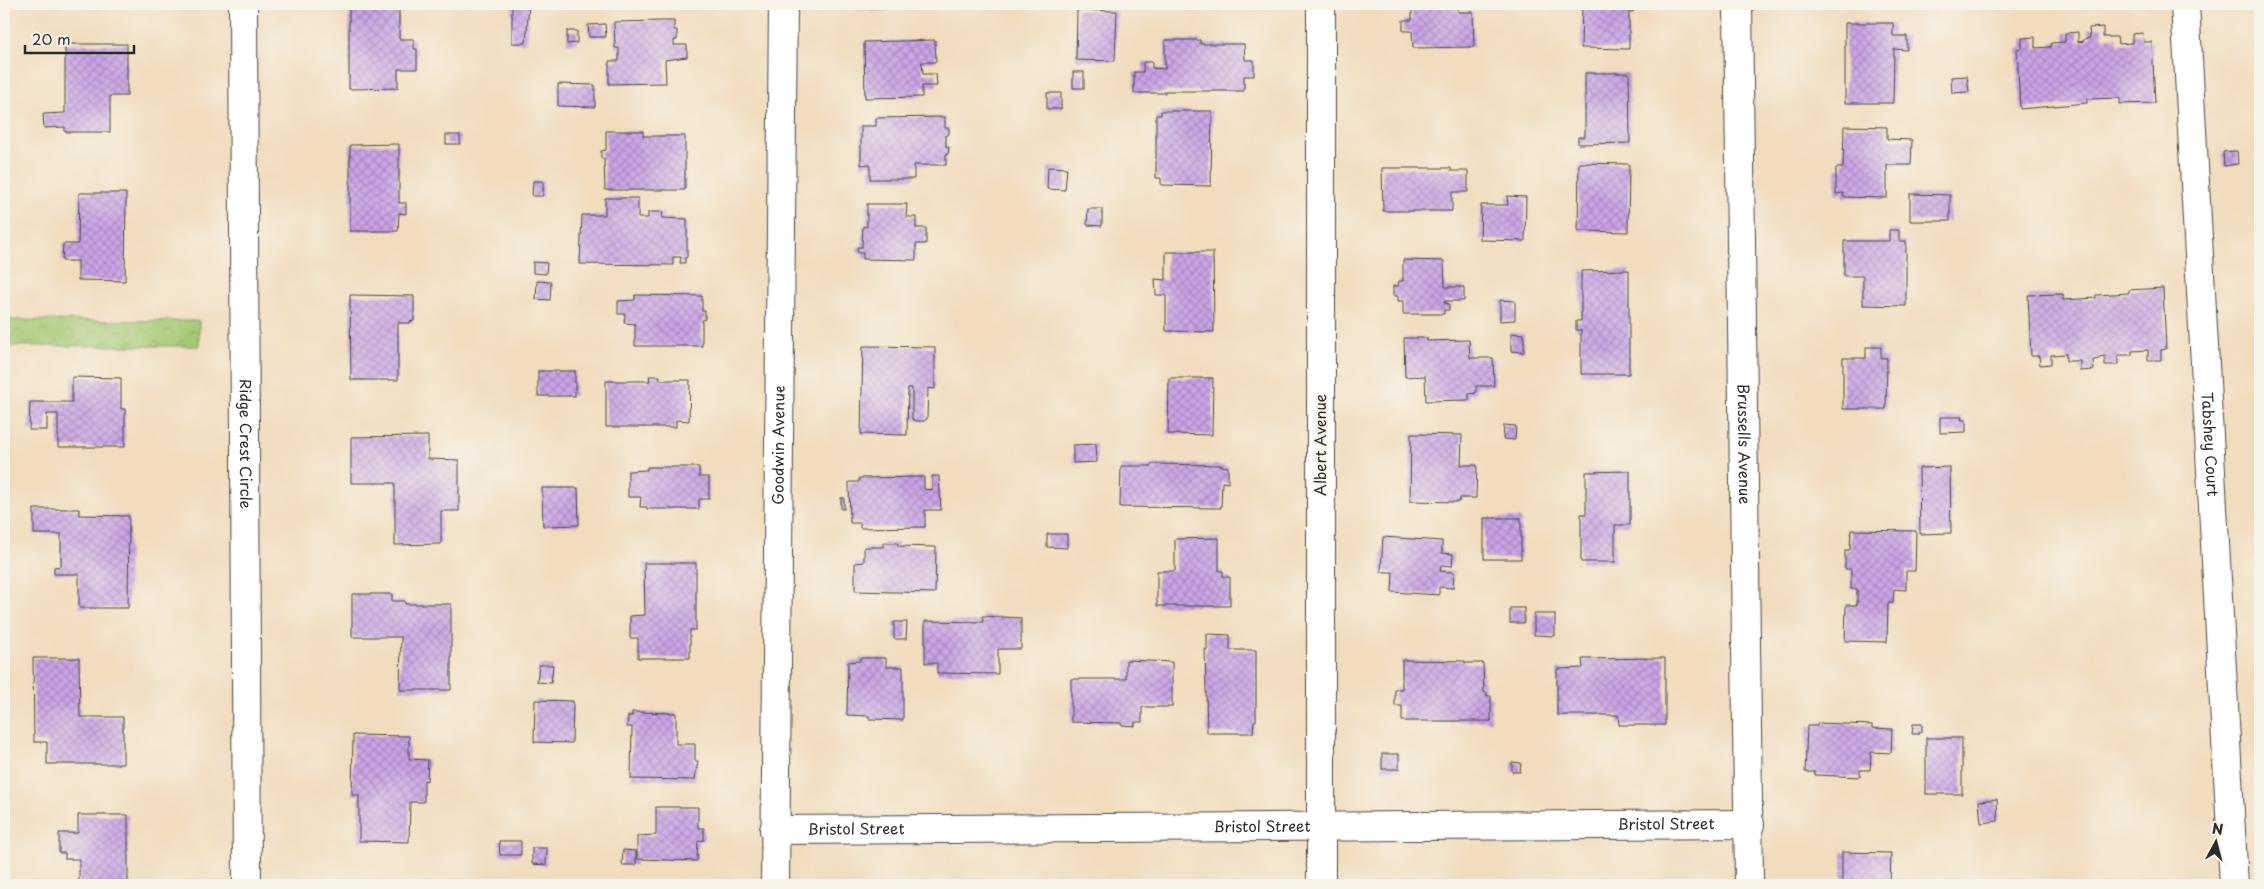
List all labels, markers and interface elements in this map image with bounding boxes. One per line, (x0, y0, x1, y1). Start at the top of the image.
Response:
scale bar (25, 22, 134, 54)
text: 20 m (32, 27, 71, 50)
street label: Ridge Crest Circle (235, 379, 258, 509)
street label: Brussells Avenue (1733, 383, 1757, 504)
street label: Goodwin Avenue (765, 385, 790, 505)
street label: Tabshey Court (2197, 391, 2225, 497)
street label: Albert Avenue (1308, 394, 1331, 496)
street label: Bristol Street (1617, 811, 1715, 835)
street label: Bristol Street (1213, 814, 1311, 837)
street label: Bristol Street (807, 816, 905, 840)
north arrow (2192, 816, 2242, 866)
text: N (2211, 818, 2224, 840)

